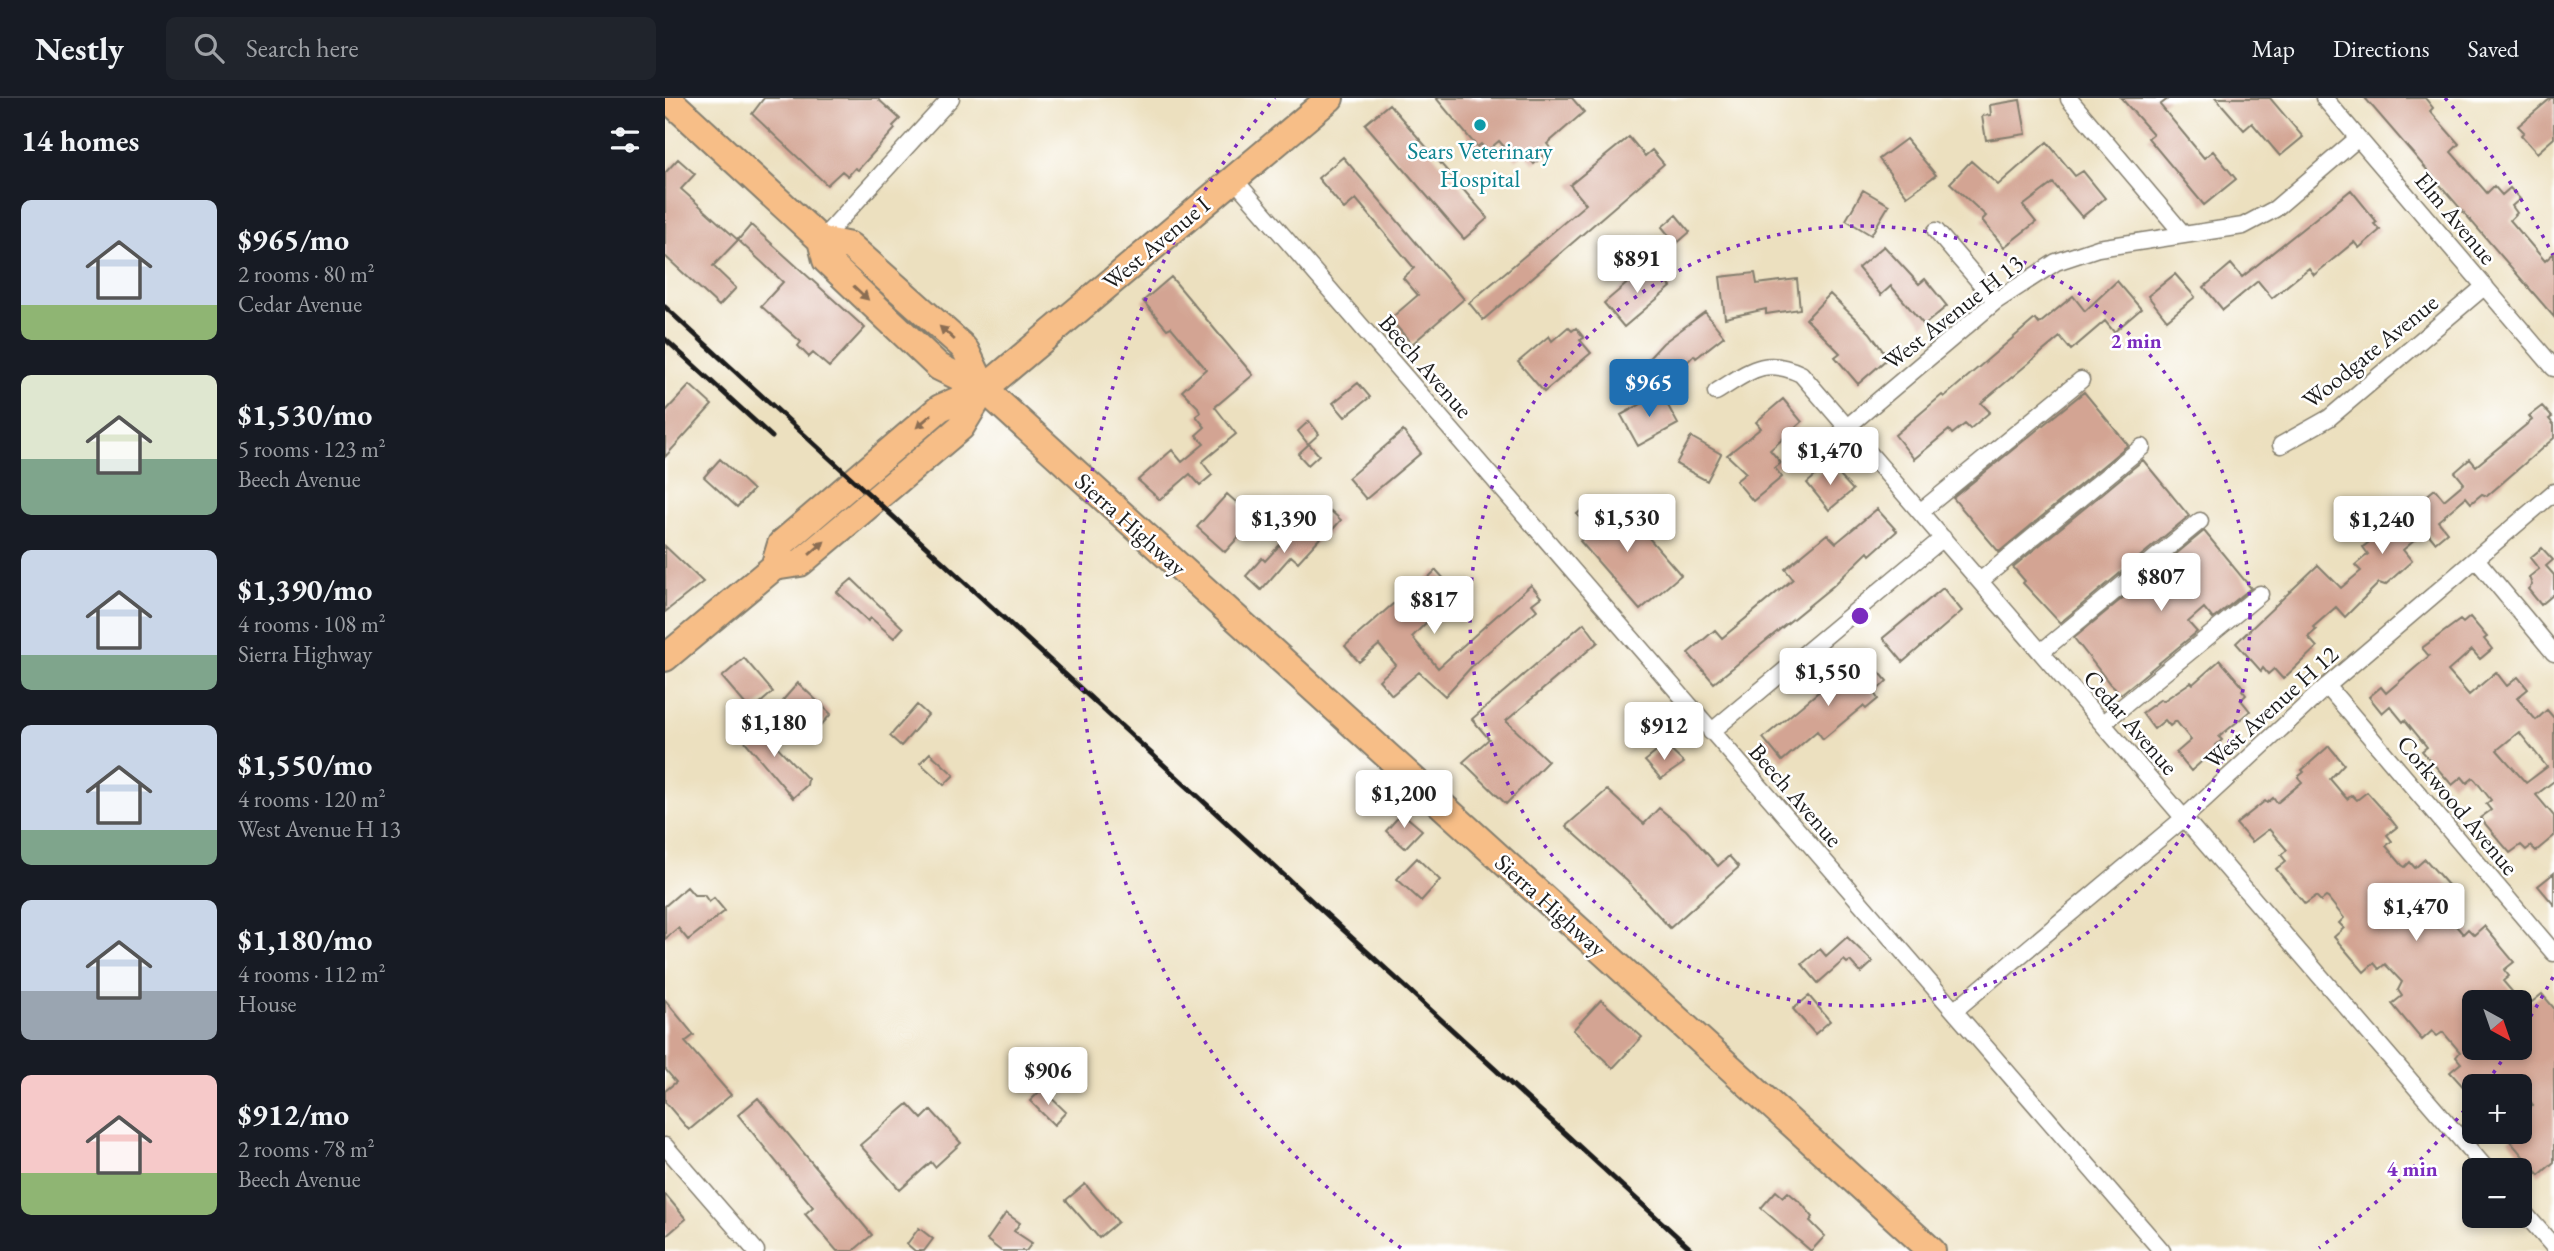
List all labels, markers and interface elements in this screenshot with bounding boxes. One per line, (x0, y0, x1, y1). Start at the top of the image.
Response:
search box (166, 17, 656, 80)
text: Nestly (35, 27, 124, 70)
icon: search (190, 29, 228, 67)
text: Search here (246, 31, 359, 65)
text: Map (2252, 33, 2295, 64)
text: Directions (2333, 33, 2430, 64)
text: Saved (2468, 33, 2519, 64)
marker: Sears Veterinary Hospital (1472, 117, 1488, 133)
text: 14 homes (21, 121, 139, 160)
icon: filters (606, 121, 644, 159)
place label: Sears Veterinary Hospital (1407, 135, 1553, 194)
street label: Elm Avenue (2408, 165, 2504, 271)
street label: West Avenue I (1096, 189, 1216, 297)
text: $965/mo (238, 220, 349, 259)
icon: home (77, 228, 161, 312)
pin: $891 (1596, 236, 1678, 295)
text: $891 (1613, 243, 1661, 273)
street label: West Avenue H 13 (1876, 247, 2030, 377)
text: 2 rooms · 80 m² (238, 259, 375, 289)
one-way arrow (852, 284, 869, 300)
street label: Woodgate Avenue (2296, 287, 2444, 415)
text: Cedar Avenue (238, 289, 362, 319)
street label: Beech Avenue (1372, 307, 1480, 425)
one-way arrow (938, 325, 956, 341)
text: 2 min (2110, 327, 2162, 354)
pin: $965 (1608, 360, 1690, 419)
text: $965 (1625, 367, 1673, 397)
text: $1,530/mo (238, 395, 372, 434)
icon: home (77, 403, 161, 487)
one-way arrow (916, 413, 933, 428)
pin: $1,470 (1773, 428, 1887, 487)
text: 5 rooms · 123 m² (238, 434, 386, 464)
text: $1,470 (1798, 435, 1862, 465)
text: Beech Avenue (238, 464, 361, 494)
street label: Sierra Highway (1069, 466, 1194, 583)
pin: $1,530 (1570, 494, 1684, 554)
pin: $1,390 (1227, 496, 1341, 555)
pin: $1,240 (2325, 496, 2439, 556)
text: $1,530 (1595, 502, 1659, 532)
text: $1,390 (1252, 503, 1316, 533)
text: $1,240 (2350, 504, 2414, 534)
one-way arrow (808, 540, 826, 556)
pin: $807 (2120, 554, 2202, 613)
text: $807 (2137, 561, 2185, 591)
text: $1,390/mo (238, 570, 372, 609)
pin: $817 (1393, 576, 1475, 636)
icon: home (77, 578, 161, 662)
text: $817 (1410, 584, 1458, 614)
centre of rings (1848, 604, 1872, 628)
text: 4 rooms · 108 m² (238, 609, 386, 639)
street label: West Avenue H 12 (2197, 638, 2345, 775)
text: Sierra Highway (238, 639, 372, 669)
pin: $1,550 (1771, 648, 1885, 708)
text: $1,550 (1796, 656, 1860, 686)
street label: Cedar Avenue (2077, 663, 2185, 781)
pin: $1,180 (717, 700, 831, 759)
pin: $912 (1623, 702, 1705, 762)
text: $1,180 (742, 707, 806, 737)
text: $912 (1640, 710, 1688, 740)
street label: Corkwood Avenue (2390, 729, 2526, 881)
street label: Beech Avenue (1742, 736, 1850, 854)
text: $1,550/mo (238, 745, 372, 784)
icon: home (77, 753, 161, 837)
pin: $1,200 (1347, 770, 1461, 830)
text: $1,200 (1372, 778, 1436, 808)
text: 4 rooms · 120 m² (238, 784, 386, 814)
text: West Avenue H 13 (238, 814, 401, 844)
street label: Sierra Highway (1489, 847, 1614, 964)
pin: $1,470 (2359, 884, 2473, 943)
text: $1,470 (2384, 891, 2448, 921)
text: $1,180/mo (238, 920, 372, 959)
icon: home (77, 928, 161, 1012)
text: 4 rooms · 112 m² (238, 959, 386, 989)
text: House (238, 989, 297, 1019)
north arrow (2462, 990, 2532, 1060)
map controls (2462, 990, 2532, 1228)
pin: $906 (1007, 1048, 1089, 1107)
text: $906 (1024, 1055, 1072, 1085)
button: + (2462, 1074, 2532, 1144)
text: $912/mo (238, 1095, 349, 1134)
icon: home (77, 1103, 161, 1187)
text: 2 rooms · 78 m² (238, 1134, 375, 1164)
text: 4 min (2386, 1155, 2438, 1182)
button: − (2462, 1158, 2532, 1228)
text: Beech Avenue (238, 1164, 361, 1194)

